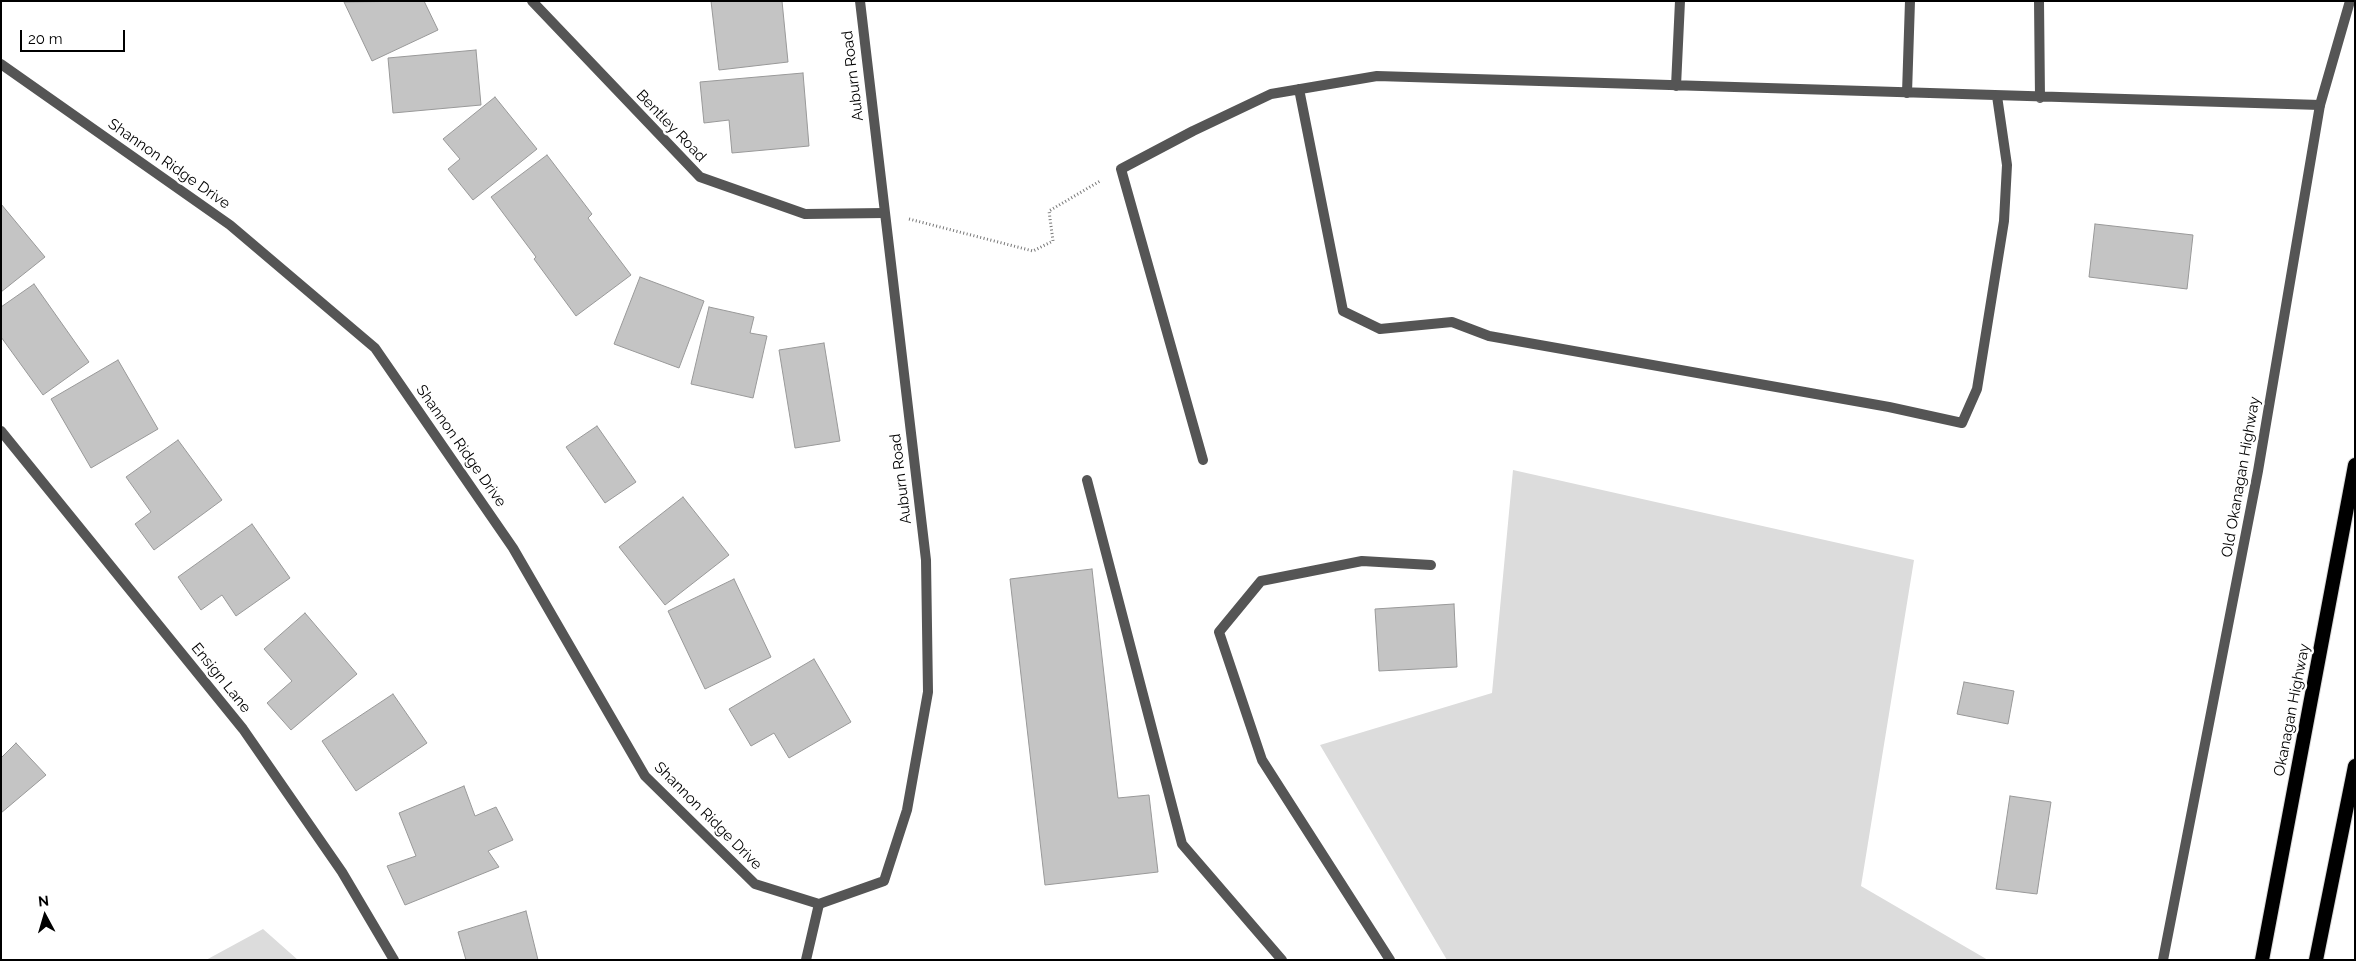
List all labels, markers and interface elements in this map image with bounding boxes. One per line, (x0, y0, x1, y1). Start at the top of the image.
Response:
scale bar (22, 20, 128, 52)
text: 20 m (28, 30, 63, 48)
street label: Auburn Road (839, 30, 867, 122)
street label: Bentley Road (632, 86, 710, 166)
street label: Shannon Ridge Drive (104, 115, 234, 213)
street label: Shannon Ridge Drive (412, 381, 510, 511)
street label: Old Okanagan Highway (2218, 395, 2264, 559)
street label: Auburn Road (887, 433, 915, 525)
street label: Ensign Lane (187, 639, 255, 717)
street label: Okanagan Highway (2270, 642, 2314, 778)
street label: Shannon Ridge Drive (650, 758, 766, 874)
north arrow (20, 891, 70, 941)
text: N (37, 893, 50, 910)

